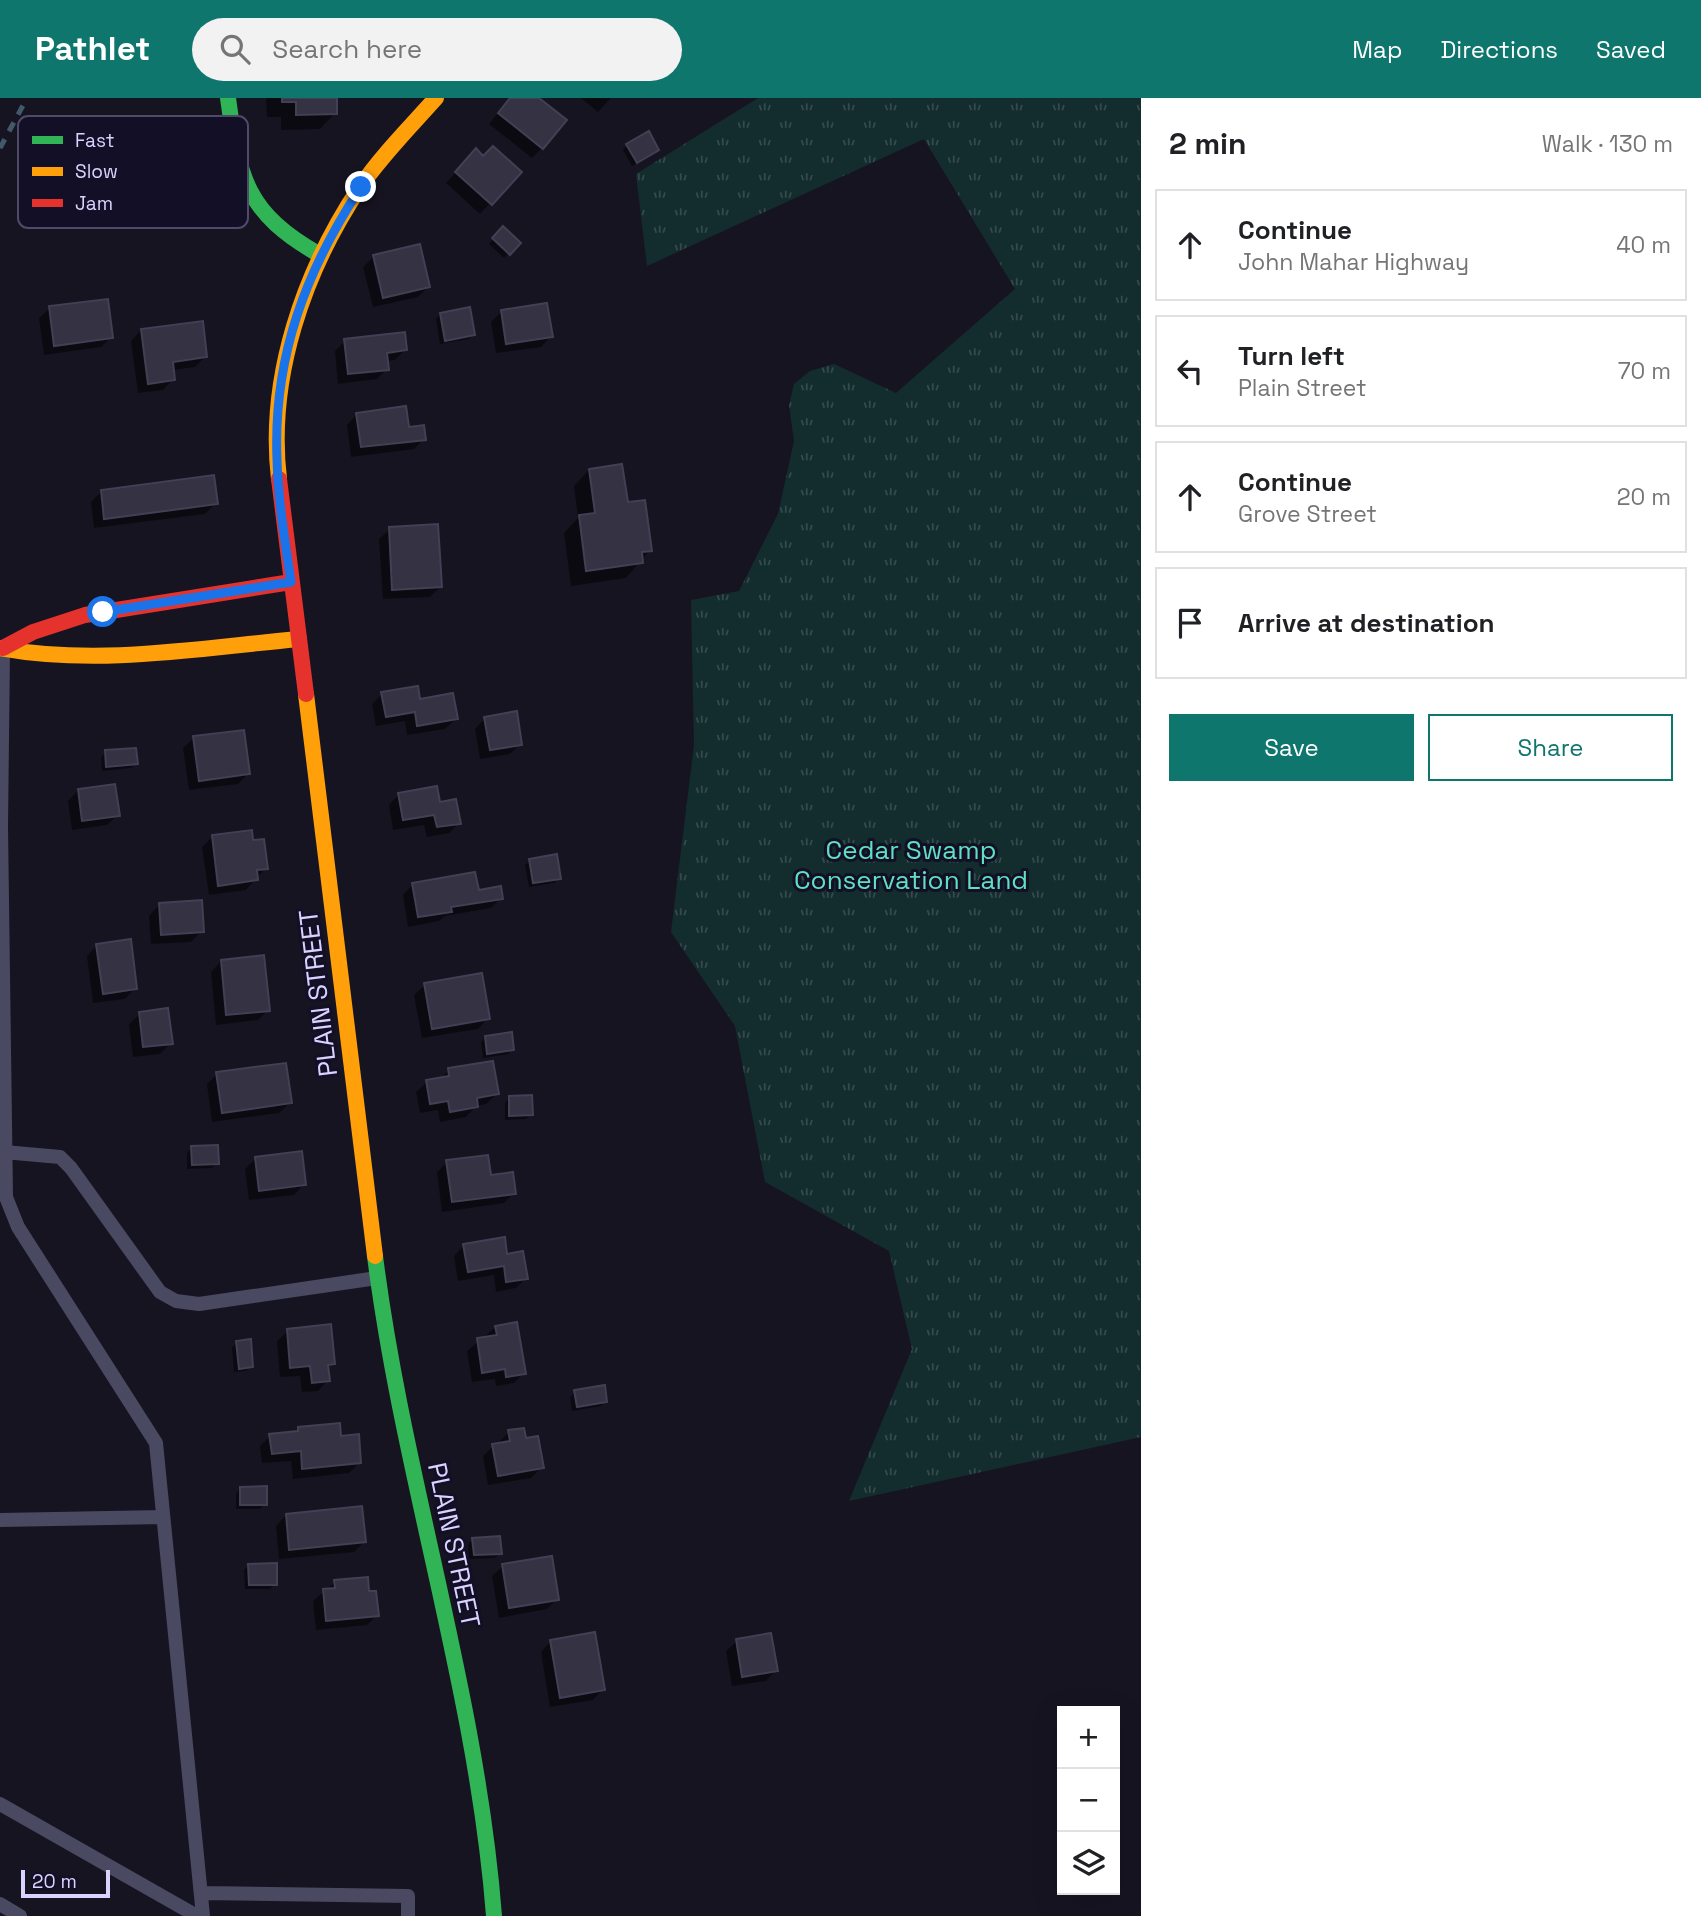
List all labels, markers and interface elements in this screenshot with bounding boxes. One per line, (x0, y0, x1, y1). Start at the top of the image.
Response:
search box (192, 18, 682, 81)
text: Pathlet (35, 28, 150, 70)
icon: search (216, 30, 254, 68)
text: Search here (272, 32, 422, 66)
text: Map (1352, 34, 1402, 65)
text: Directions (1440, 34, 1558, 65)
text: Saved (1596, 34, 1666, 65)
legend (18, 116, 248, 228)
text: 2 min (1169, 124, 1247, 163)
text: Fast (75, 128, 115, 153)
text: Walk · 130 m (1542, 129, 1673, 159)
text: Slow (75, 159, 118, 184)
route end (345, 171, 376, 202)
text: Jam (75, 191, 113, 216)
text: Continue (1238, 213, 1352, 247)
icon: ahead (1171, 226, 1209, 264)
text: 40 m (1616, 230, 1671, 260)
text: John Mahar Highway (1238, 247, 1469, 277)
text: Turn left (1238, 339, 1345, 373)
icon: left (1171, 352, 1209, 390)
text: 70 m (1618, 356, 1671, 386)
text: Plain Street (1238, 373, 1367, 403)
text: Continue (1238, 465, 1352, 499)
icon: ahead (1171, 478, 1209, 516)
text: 20 m (1617, 482, 1671, 512)
text: Grove Street (1238, 499, 1377, 529)
route start (87, 596, 118, 627)
icon: arrive (1171, 604, 1209, 642)
text: Arrive at destination (1238, 606, 1495, 640)
button: Save (1169, 714, 1414, 781)
button: Share (1428, 714, 1673, 781)
park label: Cedar Swamp Conservation Land (794, 833, 1028, 897)
street label: PLAIN STREET (291, 908, 345, 1078)
street label: PLAIN STREET (420, 1459, 488, 1631)
map controls (1057, 1706, 1120, 1895)
button: + (1057, 1706, 1120, 1769)
button: − (1057, 1769, 1120, 1832)
button: layers (1057, 1832, 1120, 1895)
scale bar (21, 1867, 110, 1899)
text: 20 m (32, 1869, 77, 1894)

